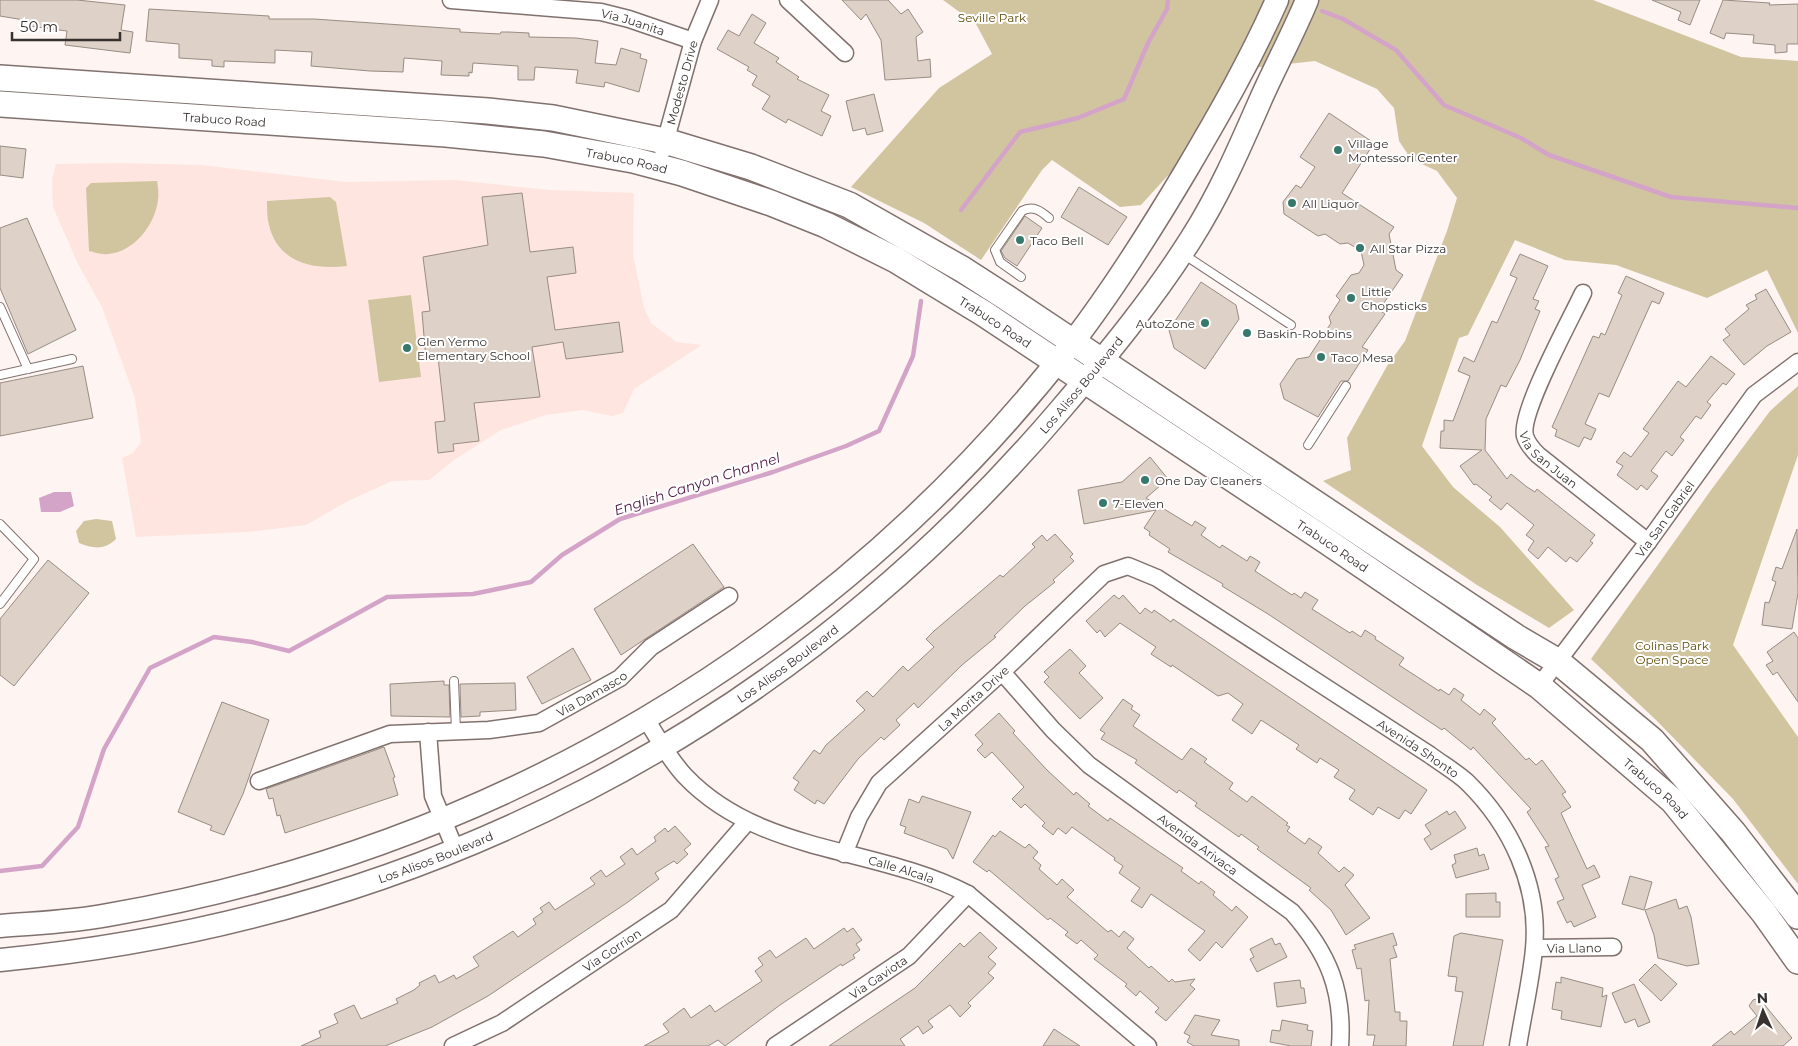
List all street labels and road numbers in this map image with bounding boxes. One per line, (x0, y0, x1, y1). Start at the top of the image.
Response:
street label: Via Juanita (600, 5, 667, 38)
street label: Modesto Drive (663, 39, 700, 126)
street label: Trabuco Road (183, 109, 266, 129)
street label: Trabuco Road (585, 144, 669, 176)
street label: Trabuco Road (956, 293, 1034, 351)
street label: Los Alisos Boulevard (1036, 333, 1126, 436)
street label: Via San Juan (1517, 430, 1581, 491)
street label: Via San Gabriel (1632, 478, 1697, 560)
street label: Trabuco Road (1294, 516, 1372, 575)
street label: Los Alisos Boulevard (734, 621, 841, 706)
street label: La Morita Drive (934, 662, 1012, 734)
street label: Via Damasco (554, 668, 630, 719)
street label: Avenida Shonto (1375, 716, 1462, 781)
street label: Trabuco Road (1621, 755, 1692, 822)
street label: Avenida Arivaca (1155, 810, 1241, 878)
street label: Los Alisos Boulevard (376, 828, 495, 886)
street label: Calle Alcala (867, 852, 937, 886)
street label: Via Gorrion (580, 925, 644, 975)
street label: Via Llano (1547, 940, 1601, 955)
street label: Via Gaviota (846, 952, 910, 1002)

